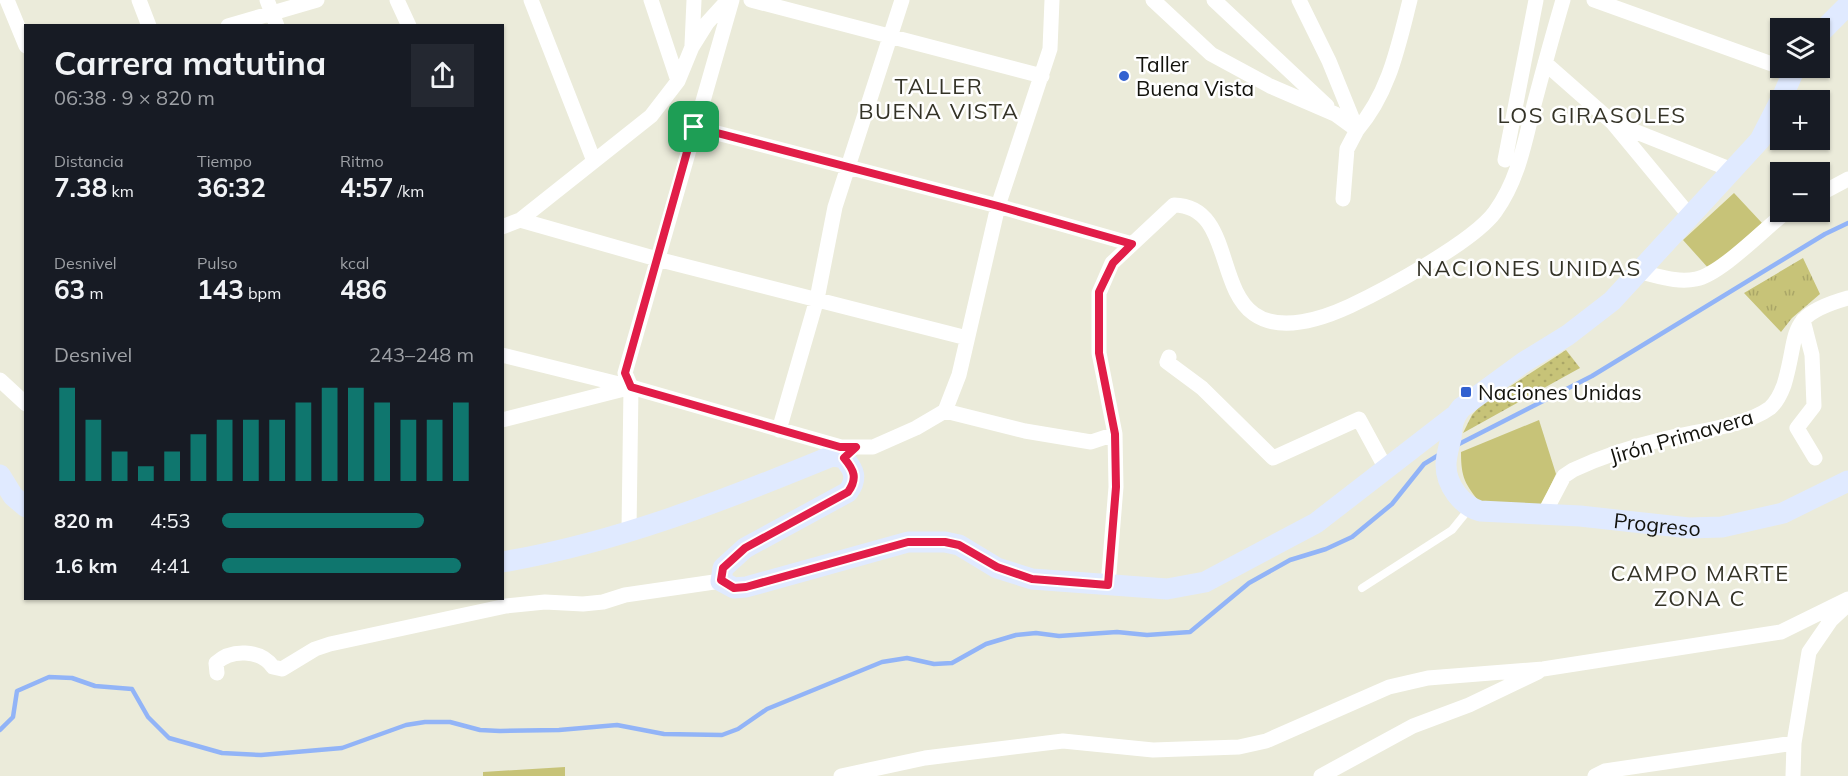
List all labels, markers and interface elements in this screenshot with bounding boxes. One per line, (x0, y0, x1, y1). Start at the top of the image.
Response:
map controls (1770, 18, 1830, 222)
button: layers (1770, 18, 1830, 78)
text: Carrera matutina (54, 42, 326, 83)
button: share (411, 44, 474, 107)
place label: Taller Buena Vista (1136, 51, 1254, 101)
marker: Taller Buena Vista (1117, 69, 1131, 83)
district label: TALLER BUENA VISTA (858, 72, 1020, 125)
text: 06:38 · 9 × 820 m (54, 85, 215, 110)
button: + (1770, 90, 1830, 150)
pin (668, 101, 719, 152)
district label: LOS GIRASOLES (1497, 101, 1687, 129)
icon: arrive (677, 110, 710, 143)
text: Distancia (54, 151, 124, 171)
text: Tiempo (197, 151, 252, 171)
text: Ritmo (340, 151, 384, 171)
button: − (1770, 162, 1830, 222)
text: 7.38 (54, 171, 107, 204)
text: 36:32 (197, 171, 266, 204)
text: 4:57 (340, 171, 393, 204)
text: km (107, 181, 134, 201)
text: /km (393, 181, 424, 201)
text: Desnivel (54, 253, 117, 273)
text: Pulso (197, 253, 237, 273)
text: kcal (340, 253, 369, 273)
district label: NACIONES UNIDAS (1416, 254, 1642, 282)
text: 63 (54, 273, 85, 306)
text: 143 (197, 273, 244, 306)
text: 486 (340, 273, 387, 306)
text: m (85, 283, 103, 303)
text: bpm (244, 283, 281, 303)
text: Desnivel (54, 342, 132, 367)
text: 243–248 m (369, 342, 474, 367)
place label: Naciones Unidas (1478, 379, 1642, 405)
marker: Naciones Unidas (1459, 385, 1473, 399)
street label: Jirón Primavera (1606, 403, 1756, 469)
street label: Progreso (1612, 507, 1701, 541)
text: 820 m (54, 508, 113, 533)
text: 4:53 (150, 508, 191, 533)
text: 1.6 km (54, 553, 117, 578)
text: 4:41 (150, 553, 191, 578)
district label: CAMPO MARTE ZONA C (1610, 559, 1790, 612)

